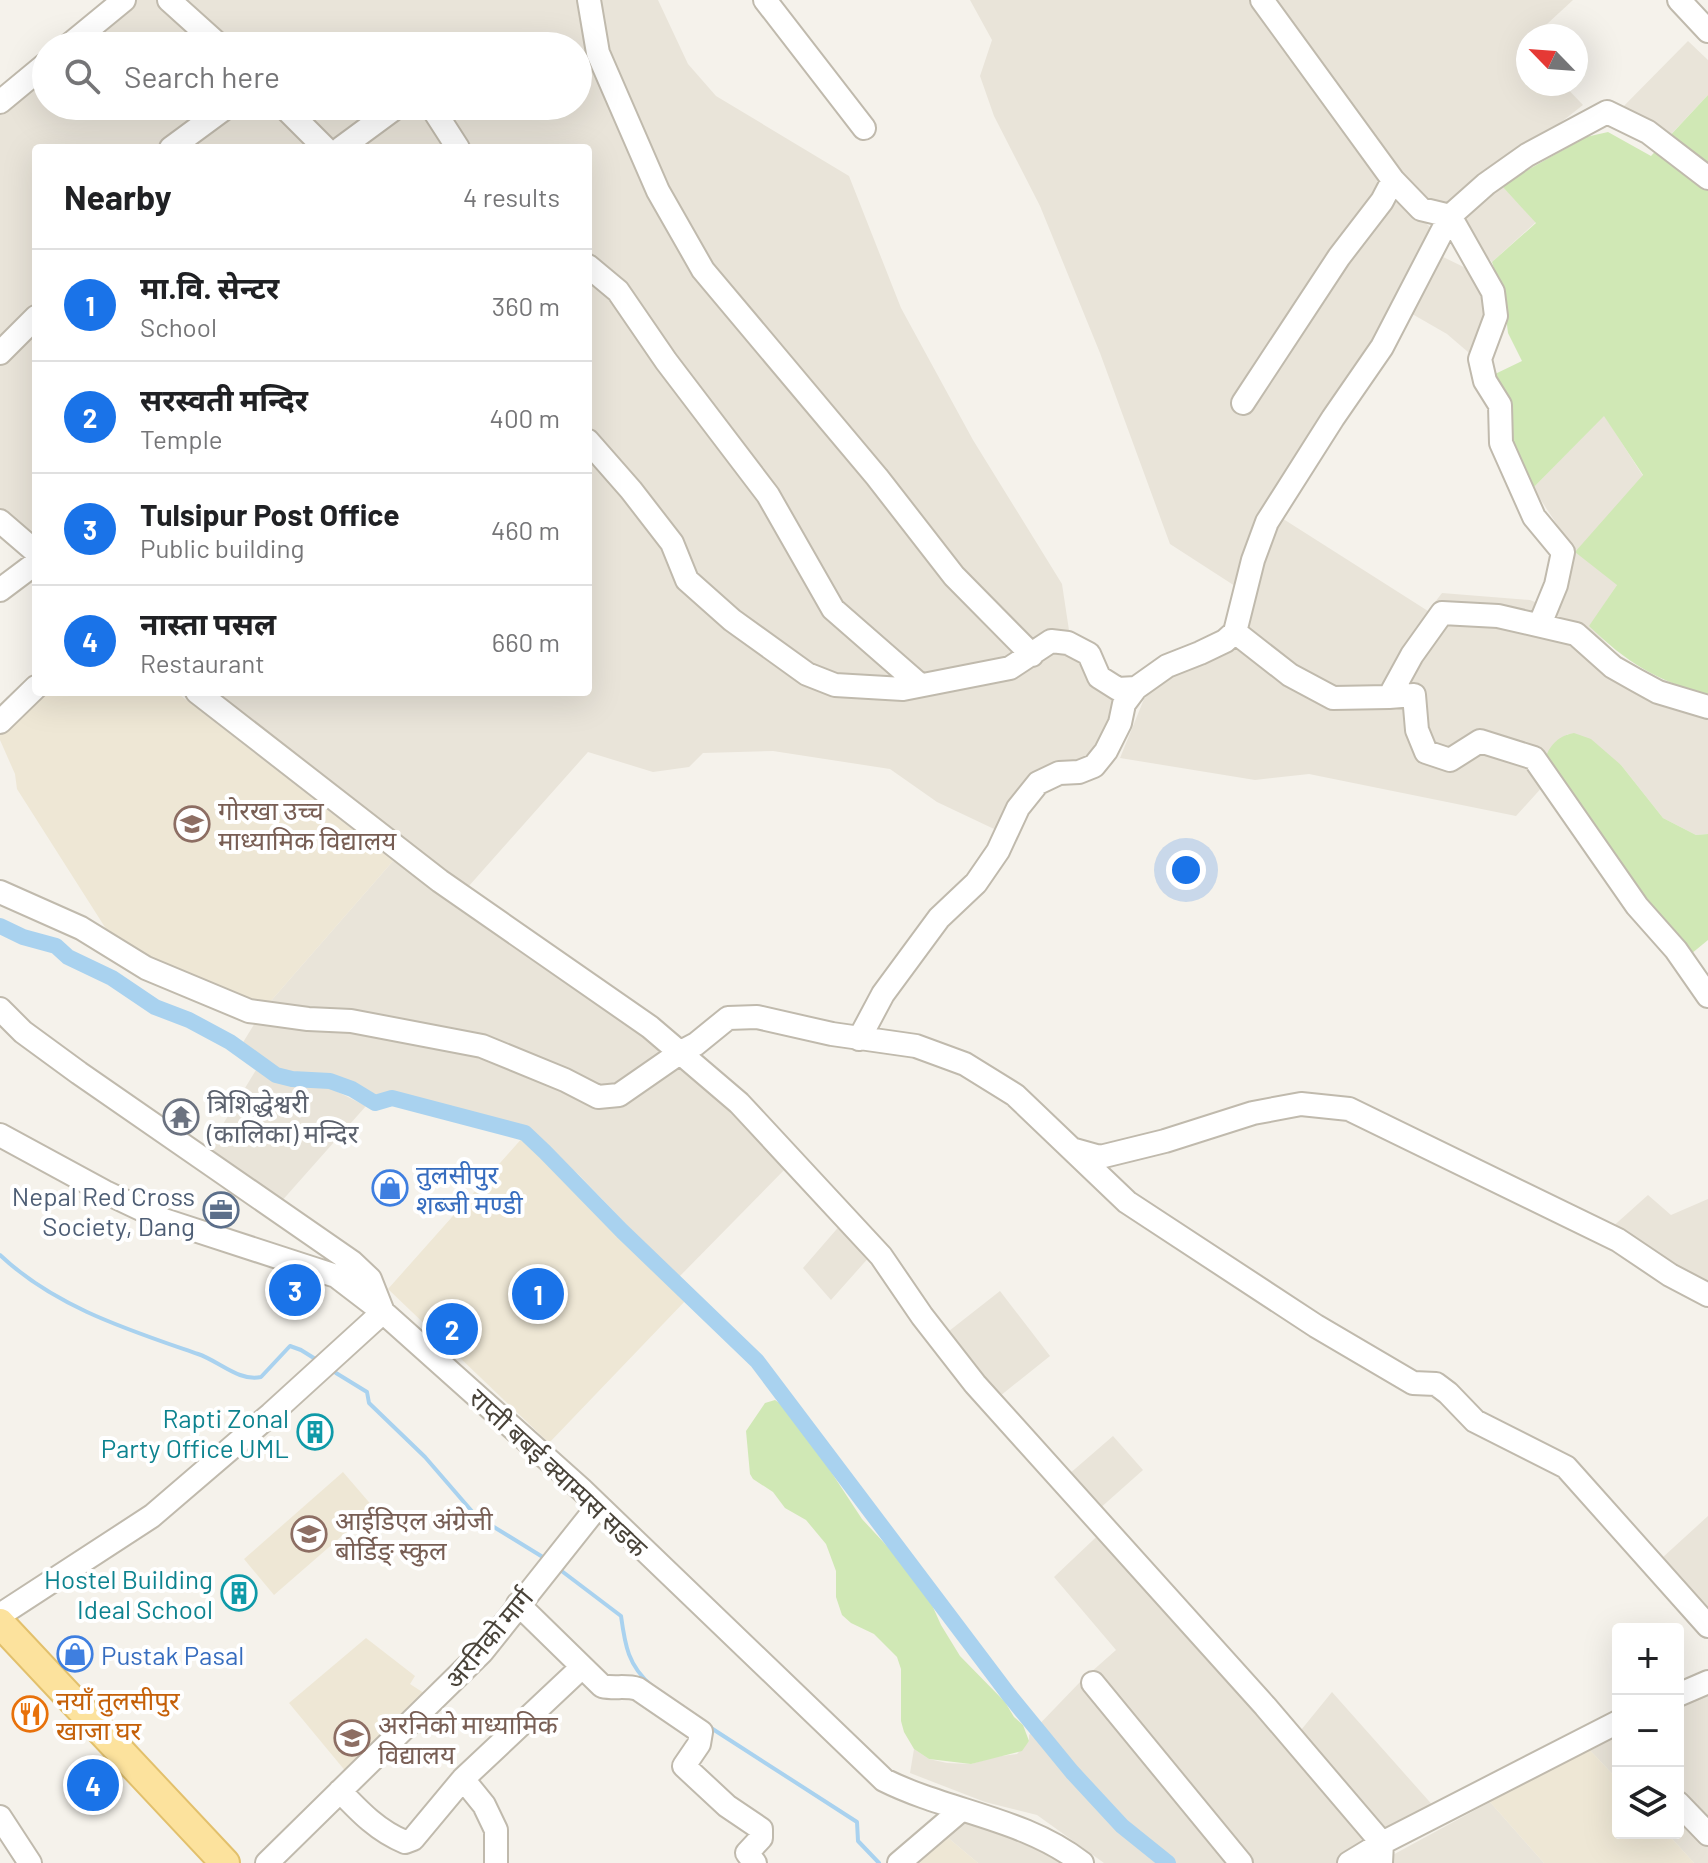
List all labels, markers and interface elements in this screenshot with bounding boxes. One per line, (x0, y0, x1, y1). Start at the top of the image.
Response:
north arrow (1516, 24, 1588, 96)
search box (32, 32, 592, 120)
icon: search (60, 54, 104, 98)
text: Search here (124, 58, 280, 94)
text: Nearby (64, 176, 172, 217)
text: 4 results (463, 181, 560, 212)
text: मा.वि. सेन्टर (140, 269, 279, 305)
text: 1 (85, 290, 95, 321)
text: 360 m (492, 290, 560, 321)
text: School (140, 311, 217, 342)
text: सरस्वती मन्दिर (140, 381, 308, 417)
text: 2 (83, 402, 97, 433)
text: 400 m (490, 402, 560, 433)
text: Temple (140, 423, 223, 454)
text: Tulsipur Post Office (140, 496, 400, 532)
text: 3 (83, 514, 97, 545)
text: 460 m (491, 514, 560, 545)
text: Public building (140, 532, 304, 563)
text: नास्ता पसल (140, 605, 276, 641)
text: 4 (82, 626, 98, 657)
text: 660 m (492, 626, 560, 657)
text: Restaurant (140, 647, 265, 678)
place label: गोरखा उच्च माध्यामिक विद्यालय (218, 794, 397, 855)
school or university icon: गोरखा उच्च माध्यामिक विद्यालय (173, 805, 211, 843)
your location (1166, 850, 1206, 890)
place label: त्रिशिद्धेश्वरी (कालिका) मन्दिर (206, 1087, 360, 1148)
temple icon: त्रिशिद्धेश्वरी (कालिका) मन्दिर (162, 1098, 200, 1136)
place label: तुलसीपुर शब्जी मण्डी (416, 1158, 524, 1219)
shop icon: तुलसीपुर शब्जी मण्डी (371, 1169, 409, 1207)
place label: Nepal Red Cross Society, Dang (12, 1180, 195, 1241)
office icon: Nepal Red Cross Society, Dang (202, 1191, 240, 1229)
pin: 3 (269, 1260, 321, 1320)
pin: 1 (512, 1264, 564, 1324)
pin: 2 (426, 1299, 478, 1359)
street label: राप्ती बबई क्याम्पस सडक (463, 1381, 655, 1563)
place label: Rapti Zonal Party Office UML (101, 1402, 289, 1463)
building icon: Rapti Zonal Party Office UML (296, 1413, 334, 1451)
place label: आईडिएल अंग्रेजी बोर्डिङ् स्कुल (335, 1504, 494, 1567)
school or university icon: आईडिएल अंग्रेजी बोर्डिङ् स्कुल (290, 1515, 328, 1553)
place label: Hostel Building Ideal School (44, 1563, 213, 1624)
building icon: Hostel Building Ideal School (220, 1574, 258, 1612)
street label: अरनिको मार्ग (437, 1581, 539, 1694)
map controls (1612, 1623, 1684, 1839)
button: + (1612, 1623, 1684, 1695)
shop icon: Pustak Pasal (56, 1635, 94, 1673)
place label: Pustak Pasal (101, 1639, 244, 1670)
place label: नयाँ तुलसीपुर खाजा घर (56, 1684, 181, 1745)
restaurant icon: नयाँ तुलसीपुर खाजा घर (11, 1695, 49, 1733)
button: − (1612, 1695, 1684, 1767)
place label: अरनिको माध्यामिक विद्यालय (378, 1708, 559, 1769)
school or university icon: अरनिको माध्यामिक विद्यालय (333, 1719, 371, 1757)
pin: 4 (67, 1755, 119, 1815)
button: layers (1612, 1767, 1684, 1839)

